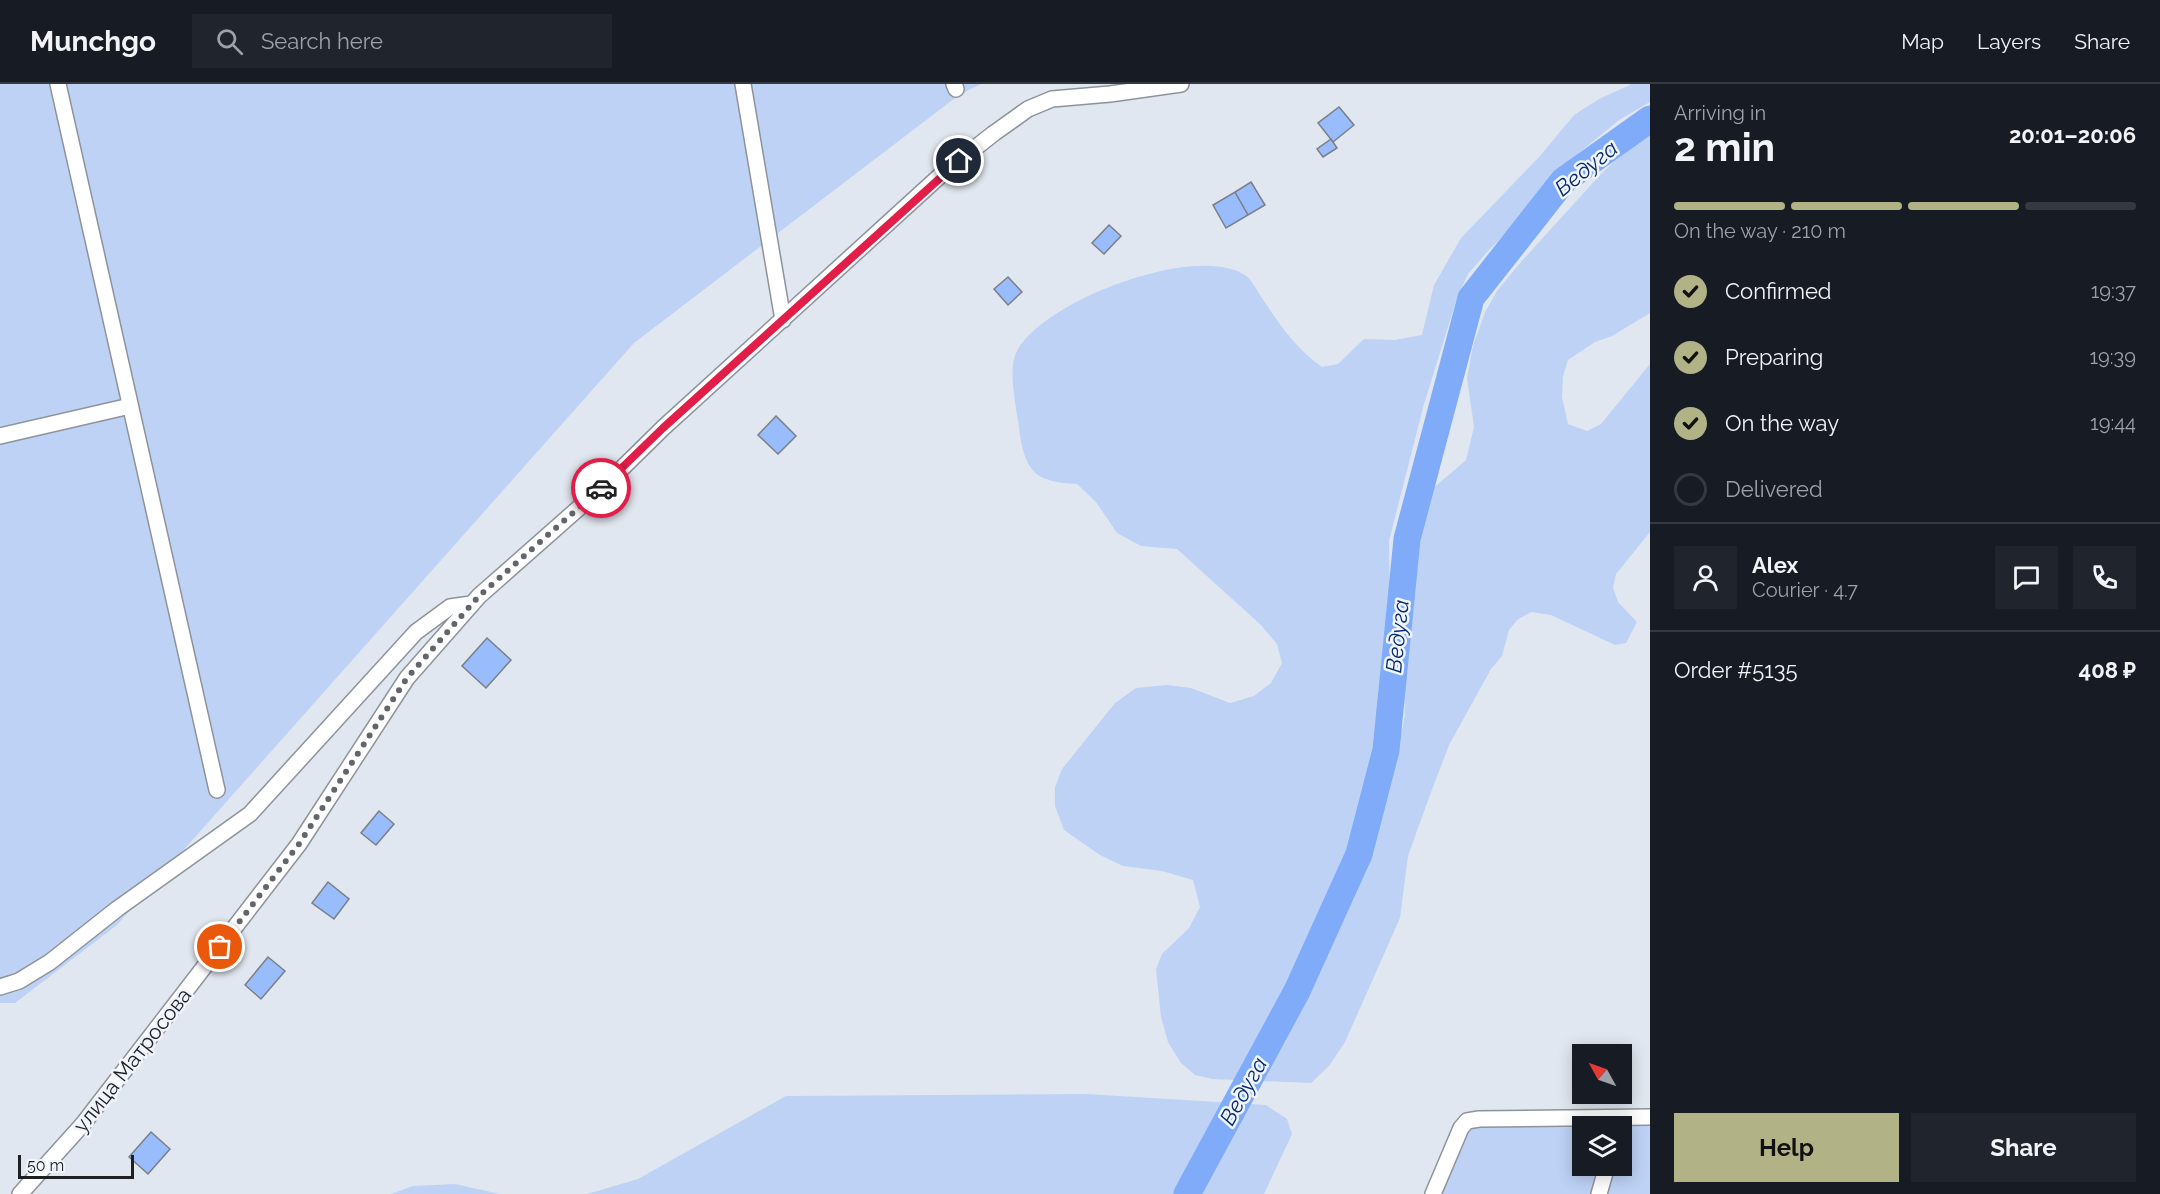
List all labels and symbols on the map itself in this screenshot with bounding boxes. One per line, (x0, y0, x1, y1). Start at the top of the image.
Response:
pin (933, 135, 984, 186)
water label: Ведуга (1549, 135, 1623, 201)
courier (571, 458, 631, 518)
water label: Ведуга (1380, 598, 1414, 674)
pin (194, 921, 245, 972)
street label: улица Матросова (68, 983, 196, 1137)
north arrow (1572, 1044, 1632, 1104)
water label: Ведуга (1214, 1053, 1272, 1129)
scale bar (18, 1152, 134, 1180)

